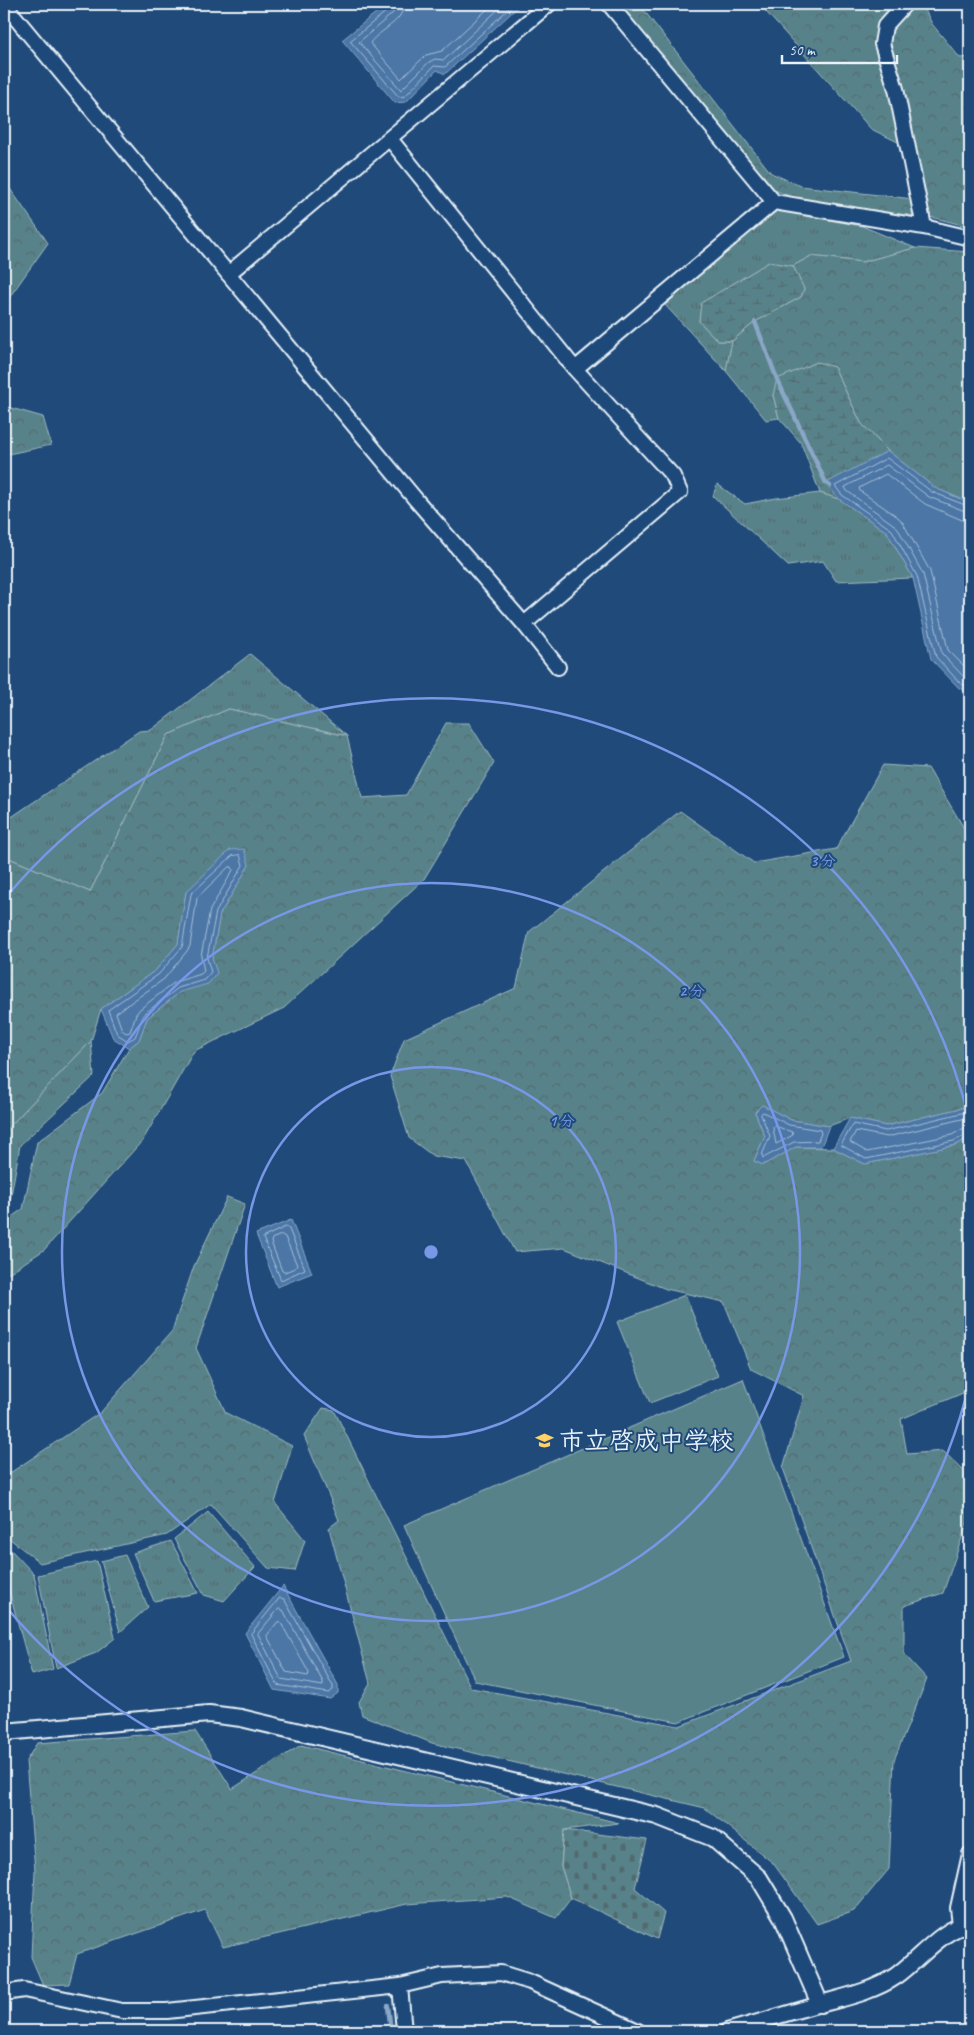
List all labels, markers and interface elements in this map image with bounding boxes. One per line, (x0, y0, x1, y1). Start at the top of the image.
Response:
scale bar (782, 32, 896, 64)
text: 50 m (789, 41, 816, 60)
text: 3 分 (810, 852, 836, 871)
text: 2 分 (679, 982, 705, 1001)
text: 1 分 (549, 1112, 575, 1131)
centre of rings (422, 1243, 440, 1261)
place label: 市立啓成中学校 (559, 1425, 734, 1457)
school or university icon: 市立啓成中学校 (535, 1431, 555, 1451)

